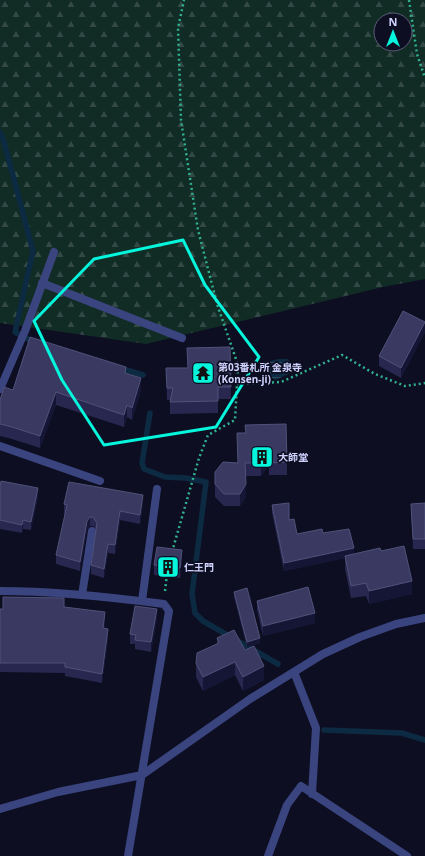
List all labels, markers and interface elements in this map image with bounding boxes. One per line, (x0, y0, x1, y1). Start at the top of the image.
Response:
north arrow (373, 12, 413, 52)
text: N (389, 14, 397, 29)
temple icon: 第03番札所 金泉寺 (Konsen-ji) (190, 360, 216, 386)
place label: 第03番札所 金泉寺 (Konsen-ji) (218, 360, 302, 386)
building icon: 大師堂 (249, 444, 275, 470)
place label: 大師堂 (278, 450, 308, 464)
building icon: 仁王門 (155, 554, 181, 580)
place label: 仁王門 (184, 560, 214, 574)

